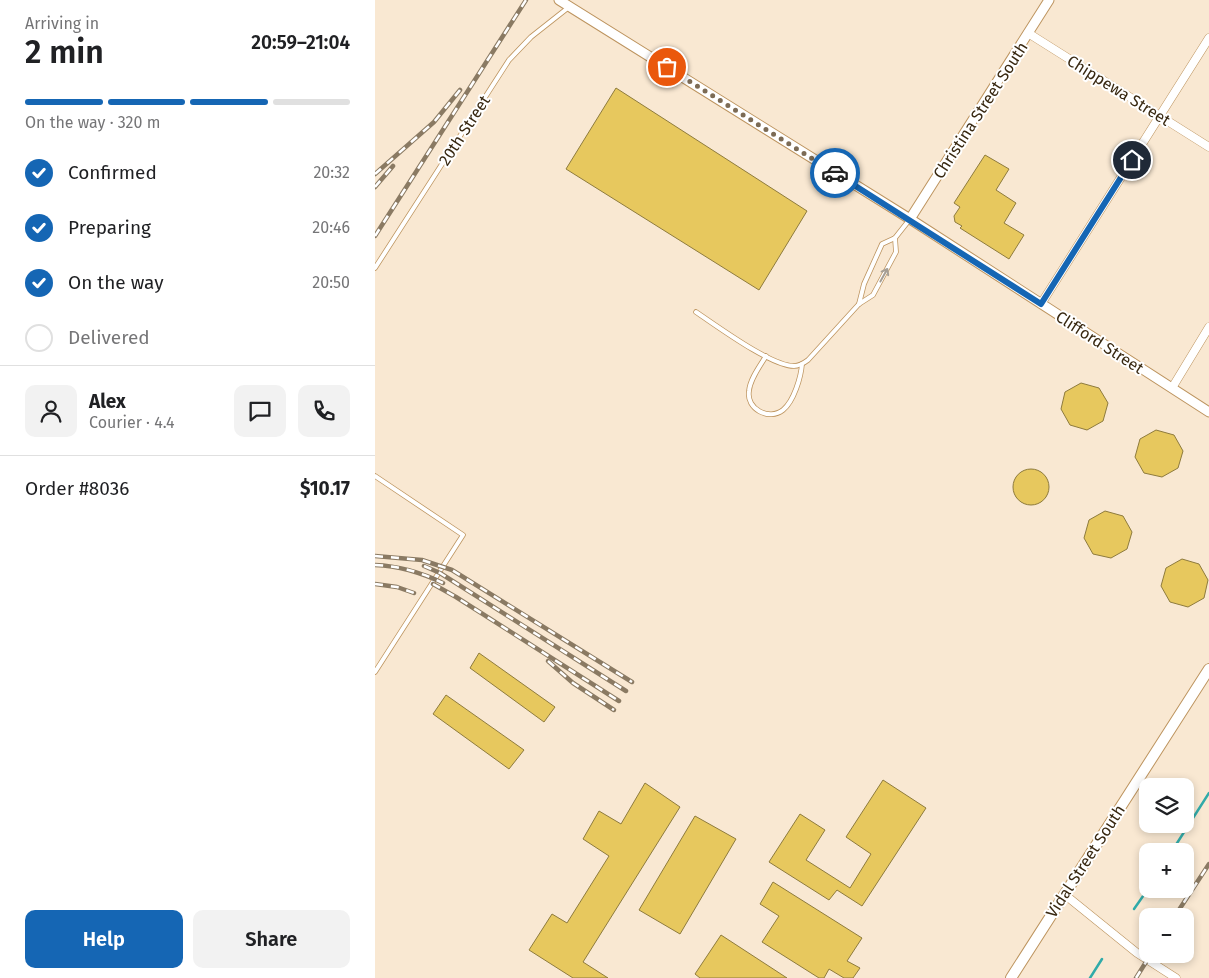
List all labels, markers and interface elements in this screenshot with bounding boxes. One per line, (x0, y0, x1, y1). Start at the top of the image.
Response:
text: Arriving in (25, 14, 99, 33)
text: 20:59–21:04 (251, 31, 350, 54)
text: 2 min (25, 33, 104, 71)
street label: Christina Street South (929, 38, 1032, 182)
pin (646, 46, 688, 88)
street label: Chippewa Street (1064, 51, 1174, 130)
icon: bag (653, 53, 681, 81)
street label: 20th Street (435, 92, 494, 169)
text: On the way · 320 m (25, 113, 160, 132)
pin (1111, 139, 1153, 181)
icon: home (1118, 146, 1146, 174)
courier (810, 148, 860, 198)
icon: check (25, 159, 53, 187)
icon: car (821, 159, 849, 187)
text: Confirmed (68, 161, 157, 184)
text: 20:32 (313, 163, 350, 182)
icon: check (25, 214, 53, 242)
text: Preparing (68, 216, 151, 239)
text: 20:46 (312, 218, 350, 237)
one-way arrow (879, 268, 889, 282)
icon: check (25, 269, 53, 297)
text: On the way (68, 271, 164, 294)
text: 20:50 (312, 273, 350, 292)
street label: Clifford Street (1052, 307, 1147, 378)
text: Delivered (68, 326, 150, 349)
button: person (25, 385, 77, 437)
button: chat (234, 385, 286, 437)
button: phone (298, 385, 350, 437)
text: Alex (89, 390, 126, 413)
text: Courier · 4.4 (89, 413, 175, 432)
text: Order #8036 (25, 477, 129, 500)
text: $10.17 (300, 477, 350, 500)
map controls (1139, 778, 1194, 963)
button: layers (1139, 778, 1194, 833)
street label: Vidal Street South (1042, 801, 1129, 921)
button: + (1139, 843, 1194, 898)
button: − (1139, 908, 1194, 963)
button: Help (25, 910, 183, 968)
button: Share (193, 910, 350, 968)

